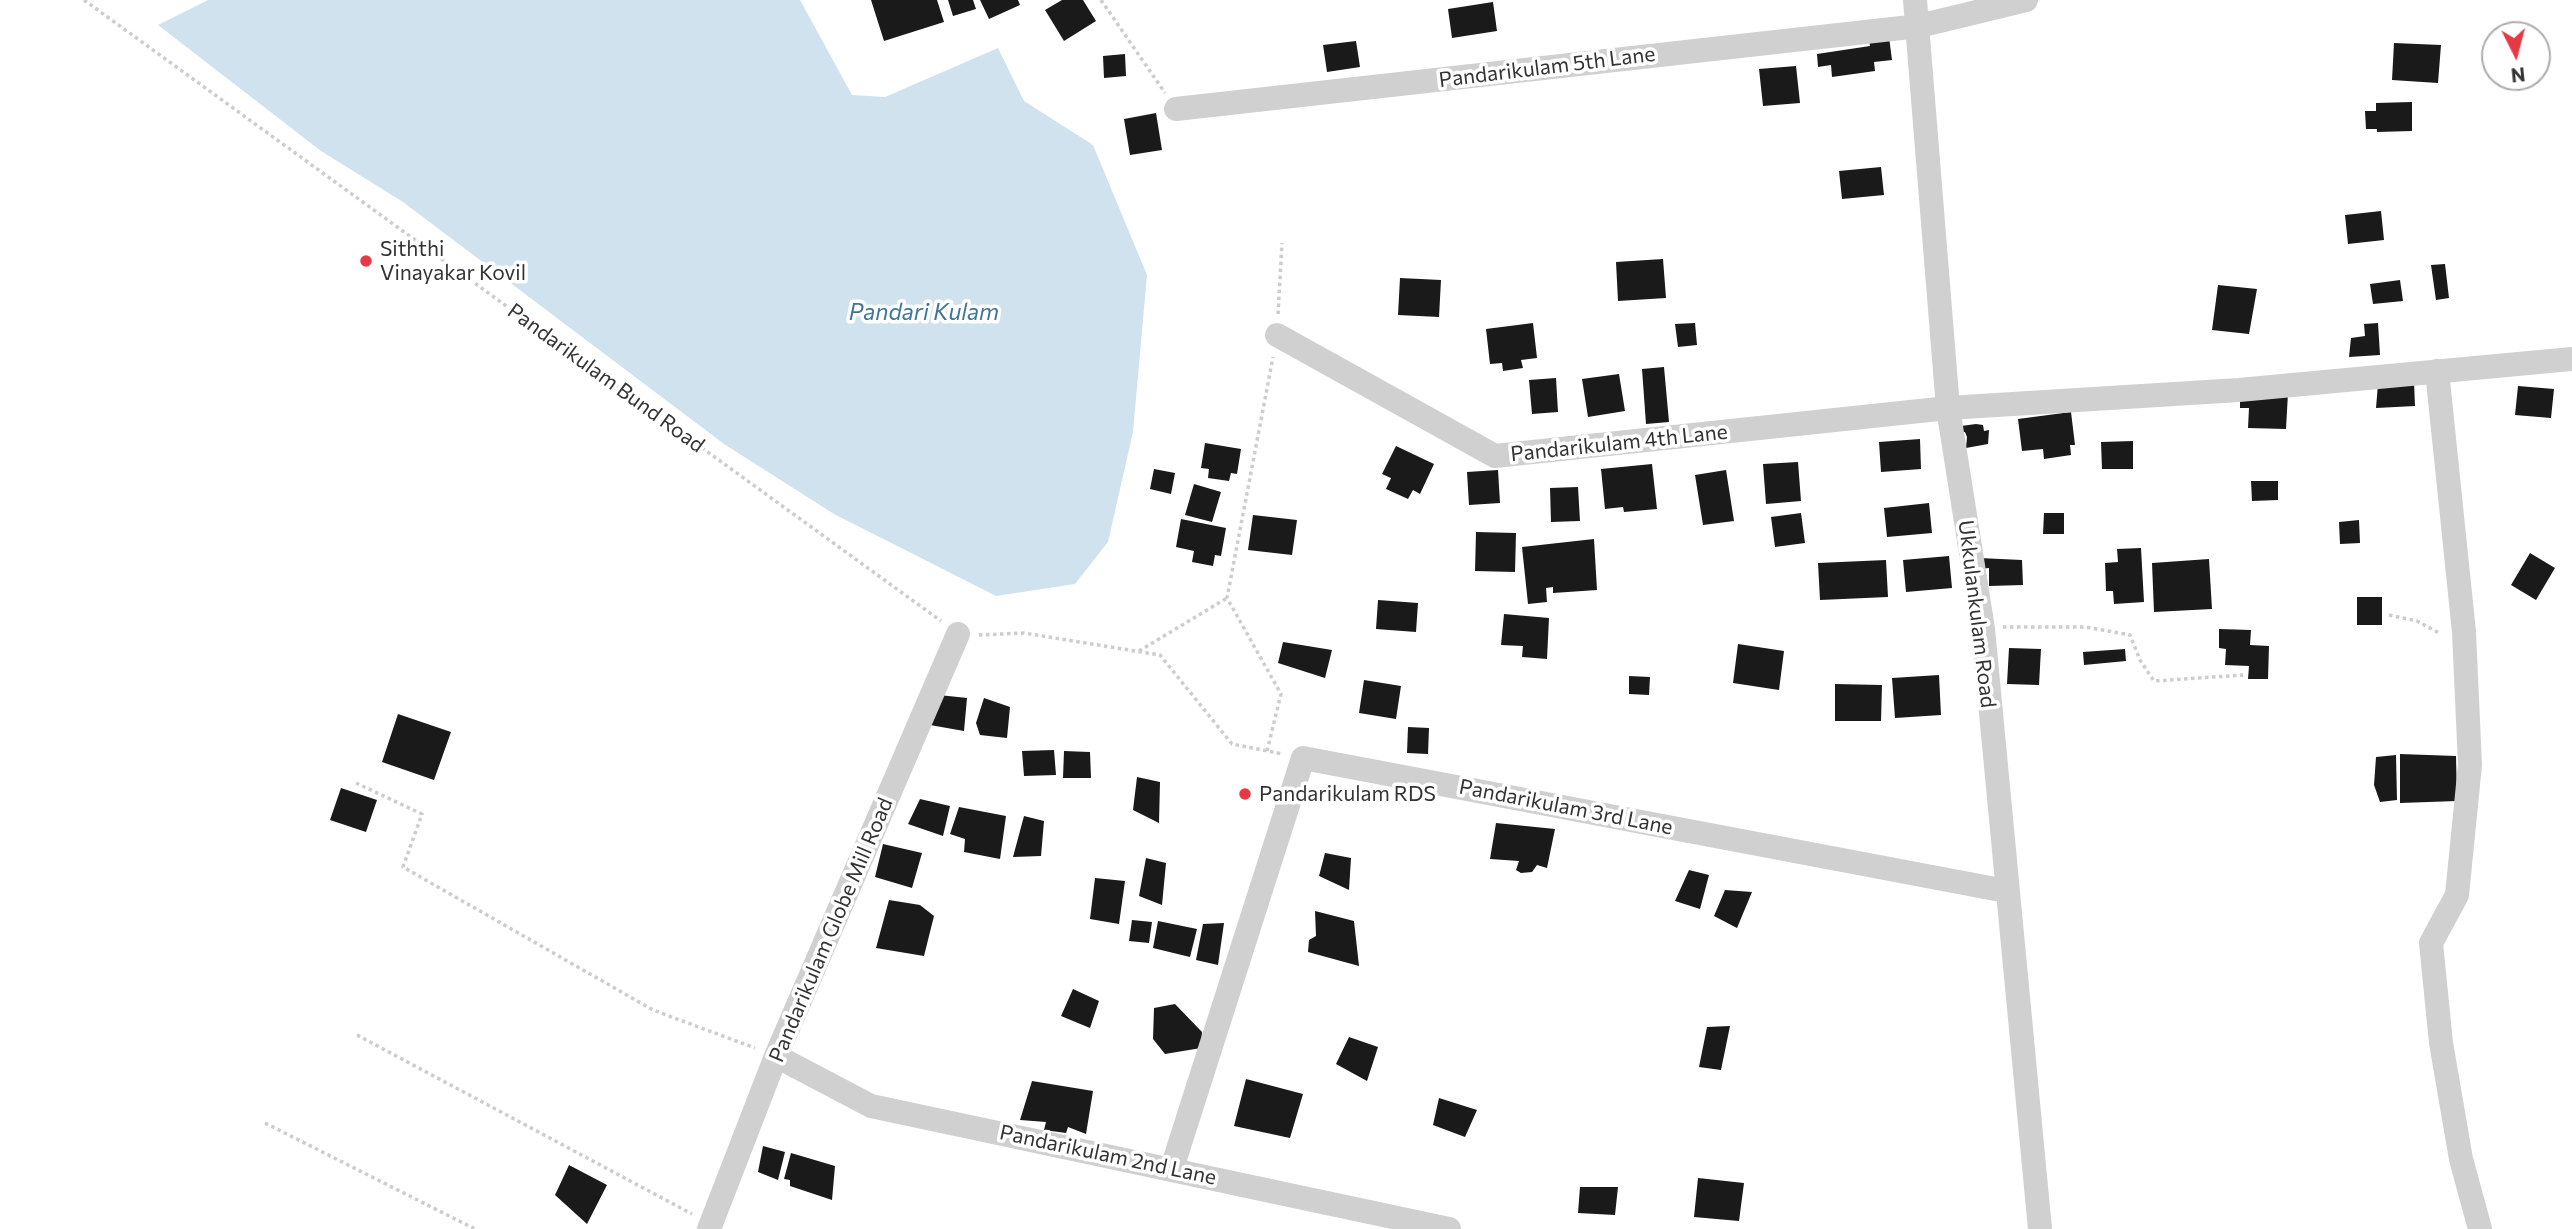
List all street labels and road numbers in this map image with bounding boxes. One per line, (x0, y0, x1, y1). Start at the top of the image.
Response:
street label: Pandarikulam 5th Lane (1437, 41, 1657, 93)
street label: Pandarikulam Bund Road (503, 298, 709, 458)
street label: Pandarikulam 4th Lane (1509, 419, 1729, 467)
street label: Ukkulankulam Road (1953, 519, 2001, 709)
street label: Pandarikulam 3rd Lane (1457, 774, 1675, 840)
street label: Pandarikulam Globe Mill Road (764, 794, 898, 1066)
street label: Pandarikulam 2nd Lane (997, 1120, 1219, 1190)

